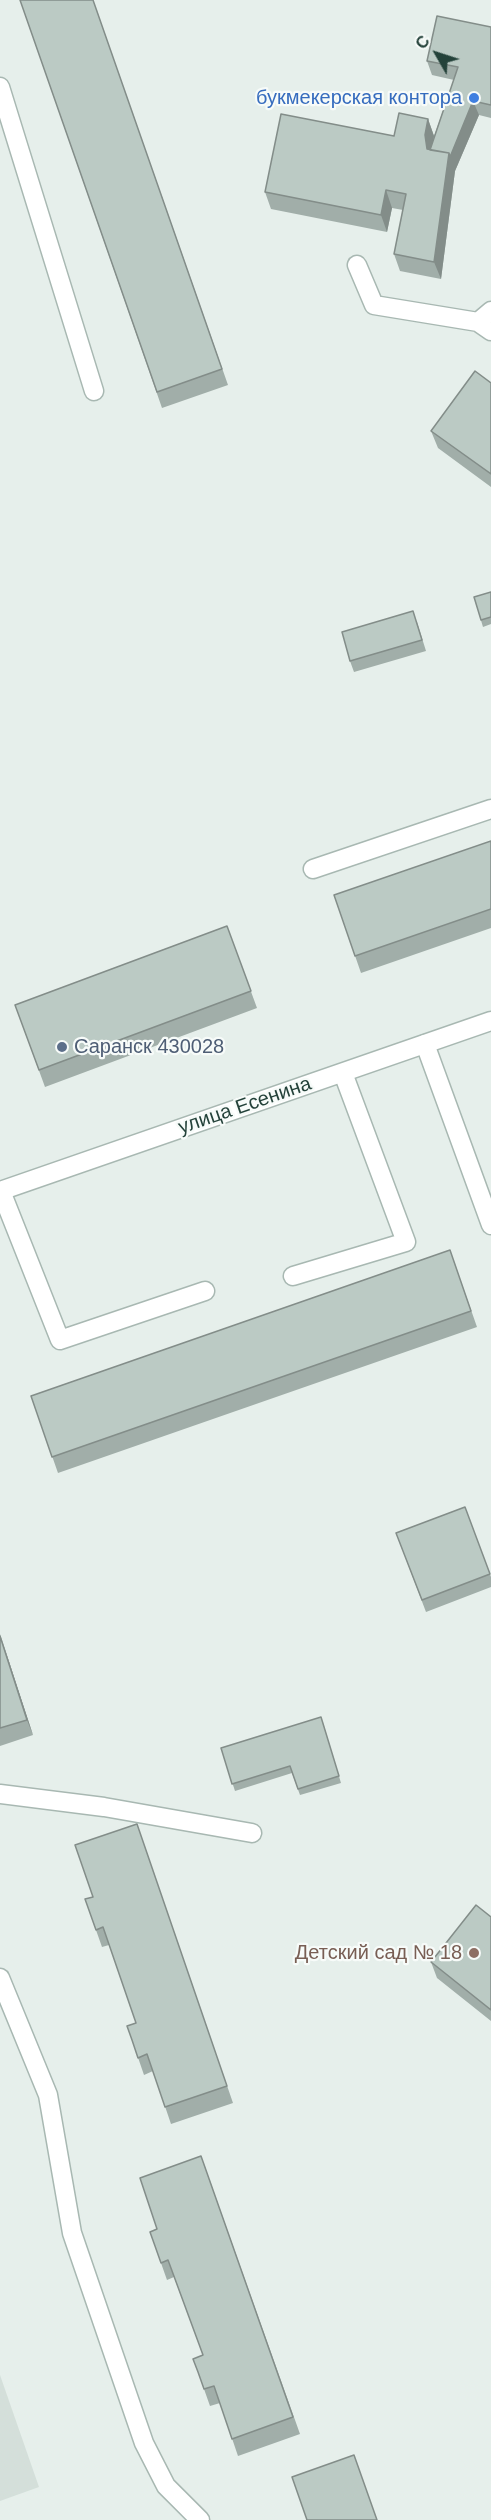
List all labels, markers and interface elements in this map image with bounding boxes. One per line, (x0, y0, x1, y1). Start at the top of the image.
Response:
north arrow (407, 24, 467, 84)
text: С (412, 33, 433, 52)
place label: букмекерская контора (256, 86, 462, 110)
marker: букмекерская контора (467, 91, 481, 105)
place label: Саранск 430028 (74, 1035, 224, 1059)
marker: Саранск 430028 (55, 1040, 69, 1054)
street label: улица Есенина (175, 1072, 315, 1140)
place label: Детский сад № 18 (295, 1941, 462, 1965)
marker: Детский сад № 18 (467, 1946, 481, 1960)

